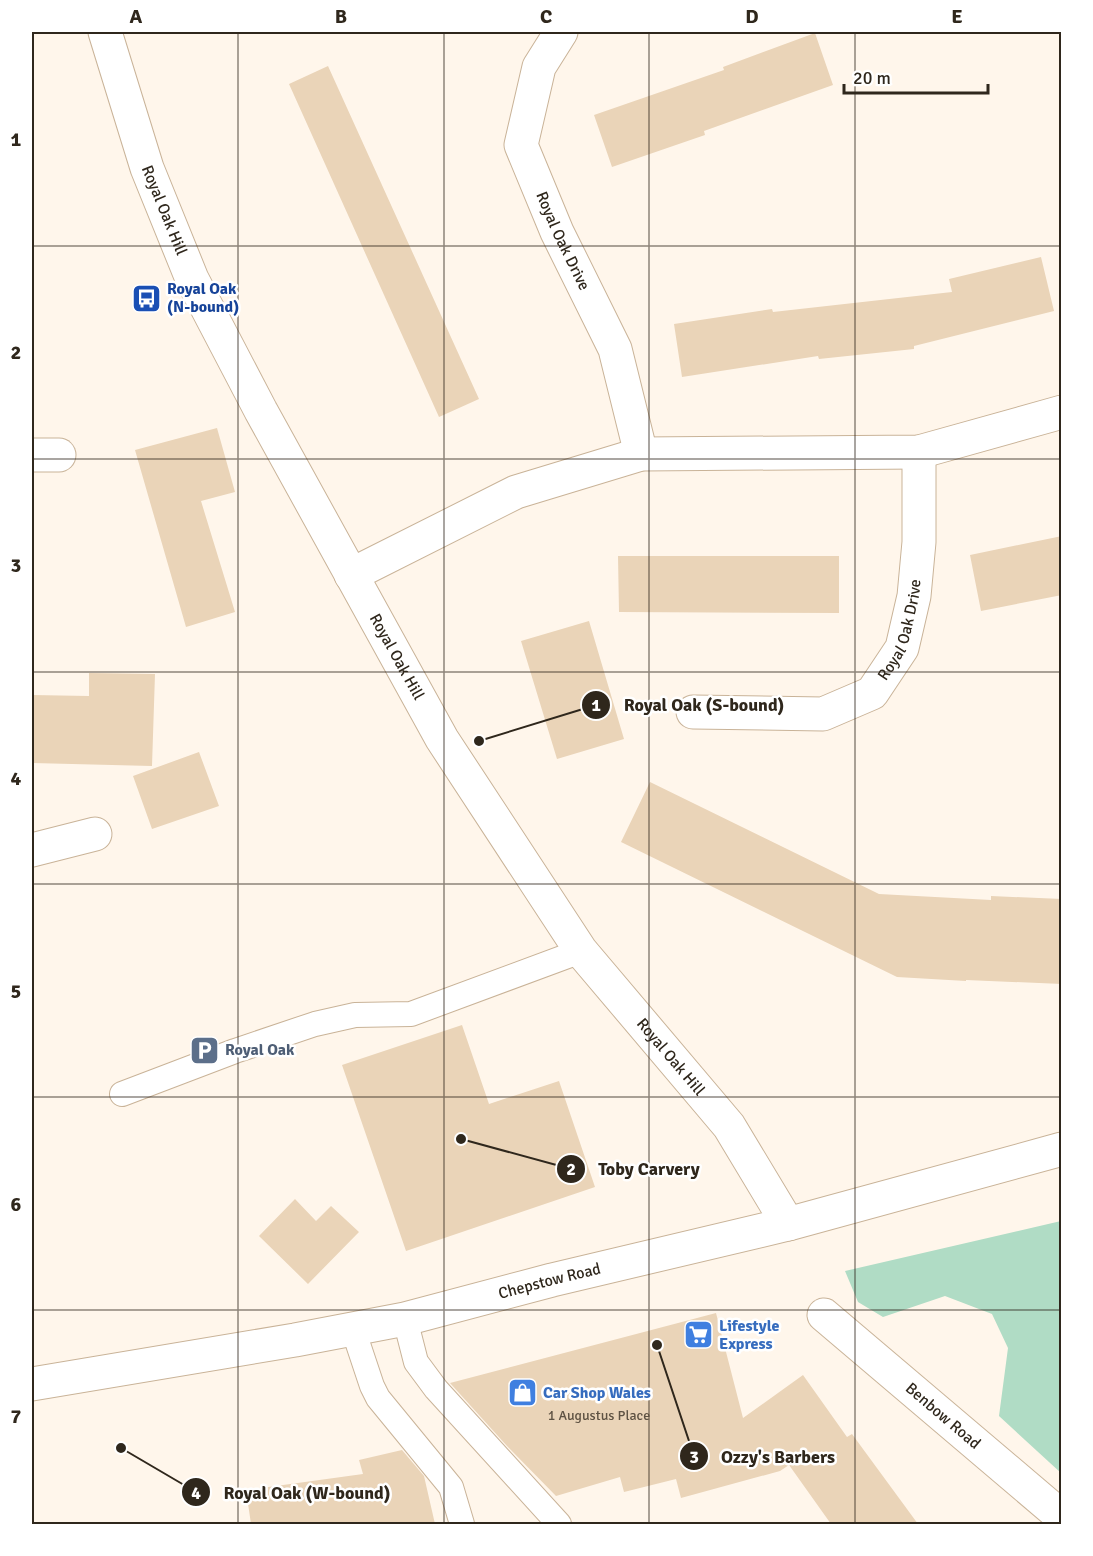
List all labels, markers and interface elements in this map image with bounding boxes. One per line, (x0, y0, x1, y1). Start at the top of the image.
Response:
text: A (130, 4, 143, 29)
text: B (335, 4, 347, 29)
text: C (540, 4, 552, 29)
text: D (745, 4, 759, 29)
text: E (951, 4, 963, 29)
scale bar (844, 57, 988, 95)
text: 20 m (853, 67, 891, 89)
text: 1 (11, 127, 22, 152)
street label: Royal Oak Hill (137, 162, 191, 259)
street label: Royal Oak Drive (531, 188, 594, 294)
place label: Royal Oak (N-bound) (167, 279, 239, 317)
bus stop icon: Royal Oak (N-bound) (130, 282, 162, 314)
text: 2 (11, 340, 21, 365)
text: 3 (11, 553, 21, 578)
street label: Royal Oak Drive (873, 578, 925, 684)
street label: Royal Oak Hill (365, 610, 429, 704)
callout: Royal Oak (S-bound) (581, 687, 796, 723)
text: 1 (591, 694, 601, 716)
text: Royal Oak (S-bound) (624, 694, 784, 716)
text: 4 (11, 766, 22, 791)
text: 5 (11, 979, 21, 1004)
street label: Royal Oak Hill (632, 1014, 709, 1100)
parking icon: Royal Oak (188, 1034, 220, 1066)
place label: Royal Oak (225, 1040, 295, 1060)
callout: Toby Carvery (556, 1151, 711, 1187)
text: 2 (566, 1158, 576, 1180)
text: Toby Carvery (598, 1158, 700, 1180)
text: 6 (11, 1192, 22, 1217)
street label: Chepstow Road (496, 1259, 603, 1304)
place label: Lifestyle Express (719, 1316, 780, 1354)
supermarket icon: Lifestyle Express (682, 1319, 714, 1351)
shop icon: Car Shop Wales (506, 1377, 538, 1409)
street label: Benbow Road (901, 1378, 985, 1453)
place label: Car Shop Wales (543, 1383, 651, 1403)
text: 7 (11, 1404, 22, 1429)
house number: 1 Augustus Place (548, 1407, 650, 1424)
callout: Ozzy's Barbers (679, 1438, 847, 1474)
text: 3 (689, 1446, 699, 1468)
text: Ozzy's Barbers (721, 1446, 835, 1468)
callout: Royal Oak (W-bound) (181, 1474, 402, 1510)
text: 4 (191, 1482, 201, 1504)
text: Royal Oak (W-bound) (224, 1482, 390, 1504)

